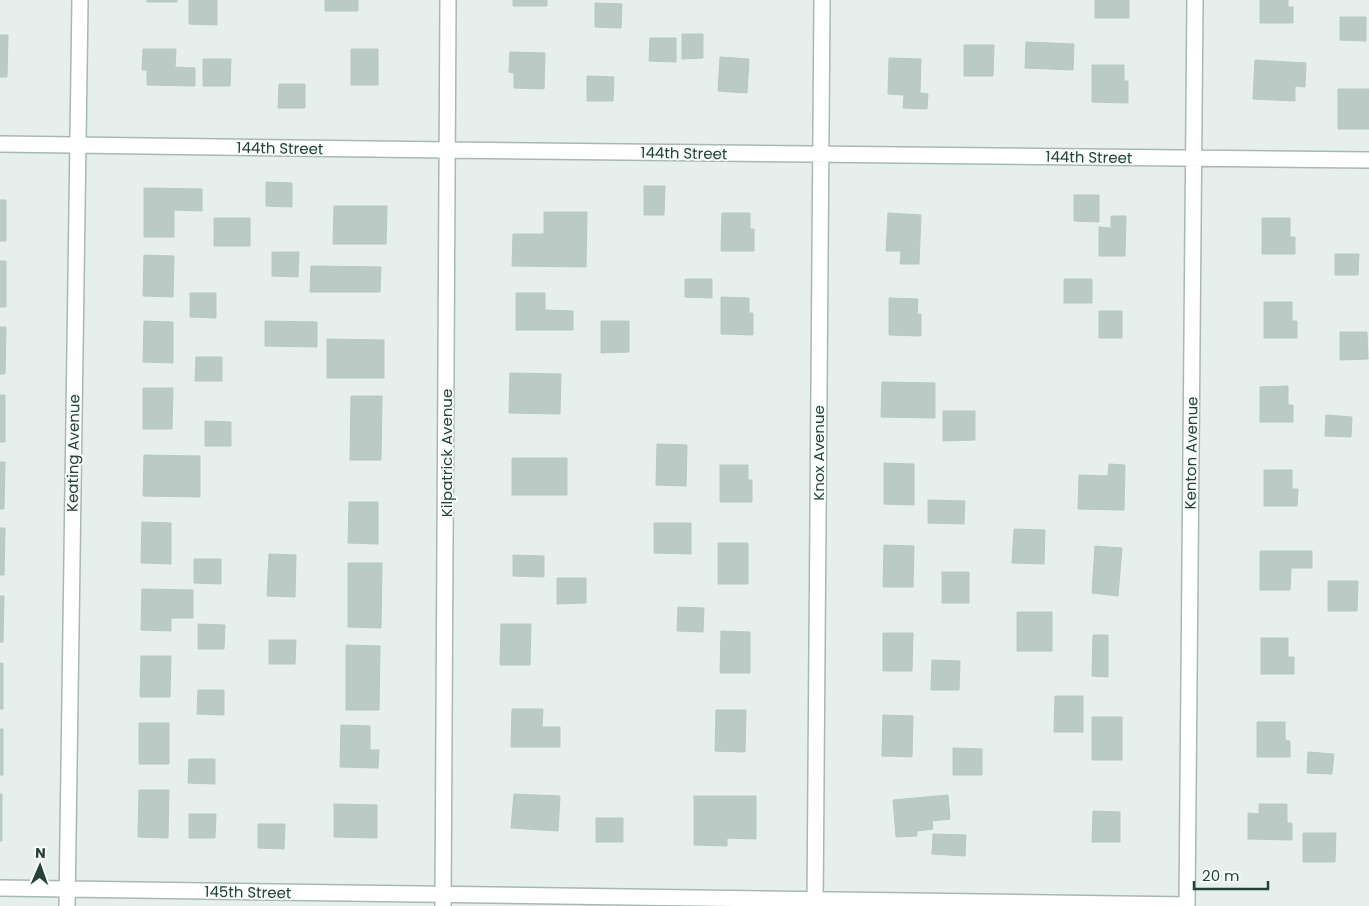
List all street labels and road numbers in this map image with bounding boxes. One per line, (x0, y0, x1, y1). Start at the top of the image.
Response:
street label: 144th Street (236, 137, 324, 159)
street label: 144th Street (640, 142, 728, 164)
street label: 144th Street (1045, 146, 1133, 168)
street label: Kilpatrick Avenue (436, 389, 457, 517)
street label: Keating Avenue (61, 394, 85, 512)
street label: Kenton Avenue (1180, 396, 1202, 510)
street label: Knox Avenue (808, 405, 829, 501)
street label: 145th Street (205, 881, 291, 903)

